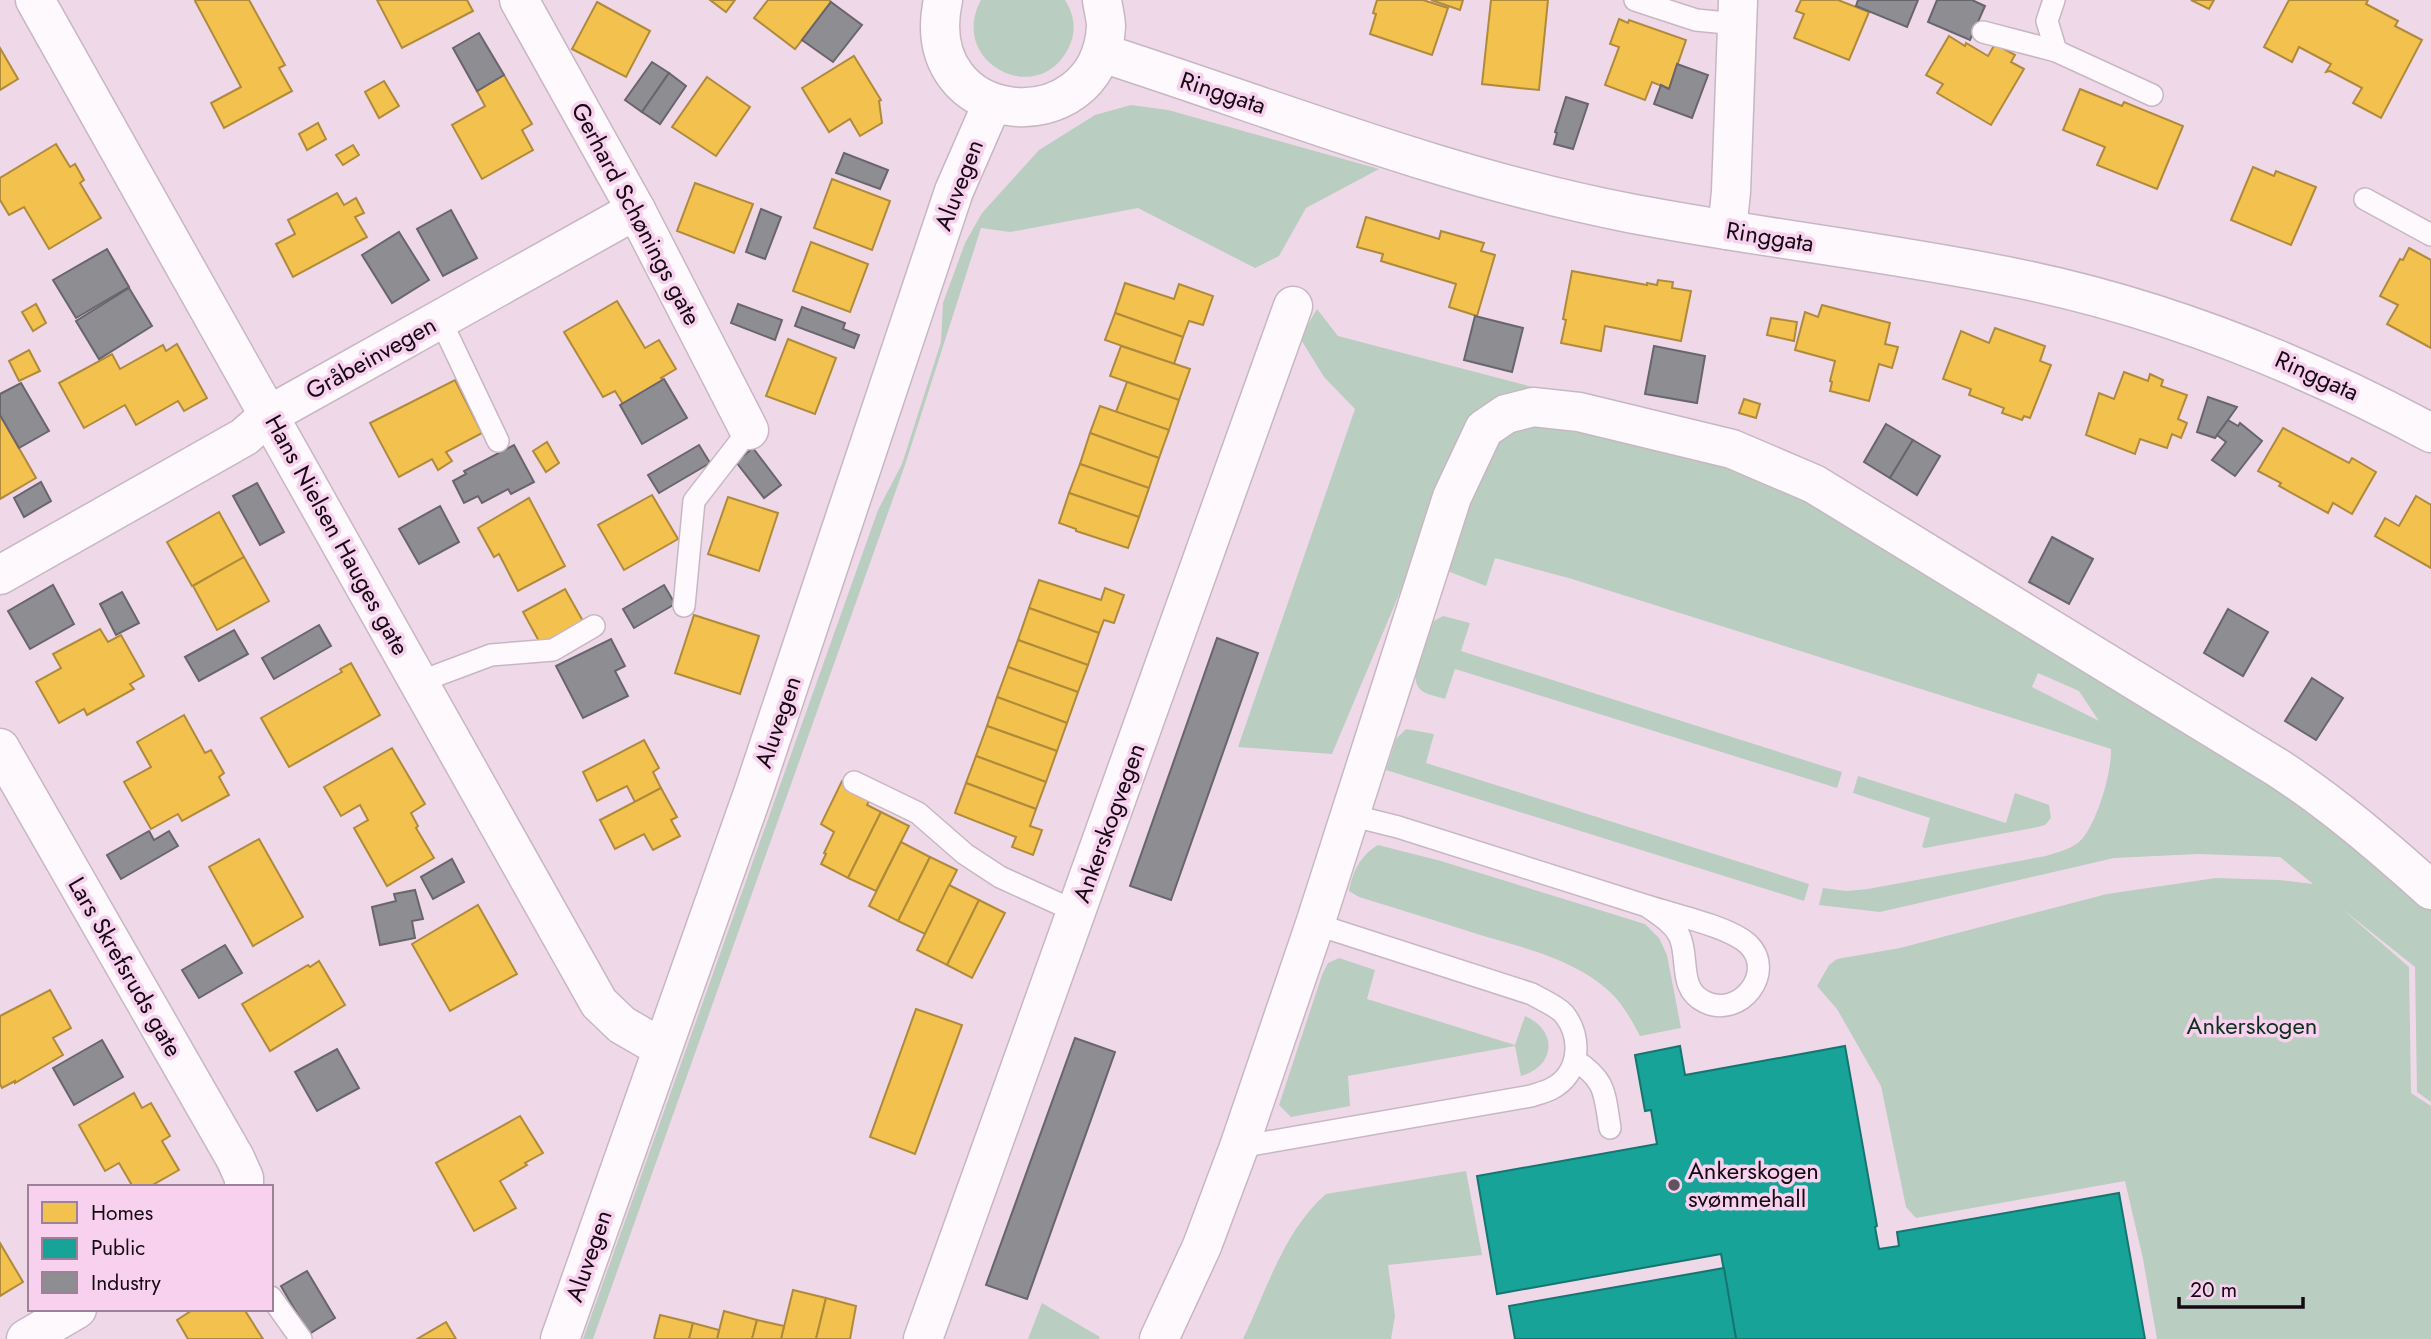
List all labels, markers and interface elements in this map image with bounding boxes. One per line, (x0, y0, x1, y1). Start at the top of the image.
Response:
street label: Ringgata (1176, 62, 1271, 123)
street label: Gerhard Schønings gate (563, 96, 710, 332)
street label: Aluvegen (925, 134, 992, 236)
street label: Ringgata (1724, 212, 1817, 261)
street label: Gråbeinvegen (299, 307, 442, 408)
street label: Ringgata (2270, 342, 2365, 410)
street label: Hans Nielsen Hauges gate (257, 408, 418, 661)
street label: Aluvegen (745, 671, 810, 773)
street label: Ankerskogvegen (1064, 738, 1154, 907)
street label: Lars Skrefsruds gate (60, 870, 191, 1063)
park label: Ankerskogen (2187, 1008, 2317, 1043)
place label: Ankerskogen svømmehall (1688, 1153, 1819, 1216)
marker: Ankerskogen svømmehall (1666, 1177, 1682, 1193)
legend (28, 1185, 273, 1311)
text: Homes (91, 1198, 153, 1228)
street label: Aluvegen (556, 1205, 621, 1307)
text: Public (91, 1233, 145, 1263)
scale bar (2179, 1266, 2303, 1310)
text: Industry (91, 1268, 162, 1298)
text: 20 m (2190, 1275, 2237, 1305)

